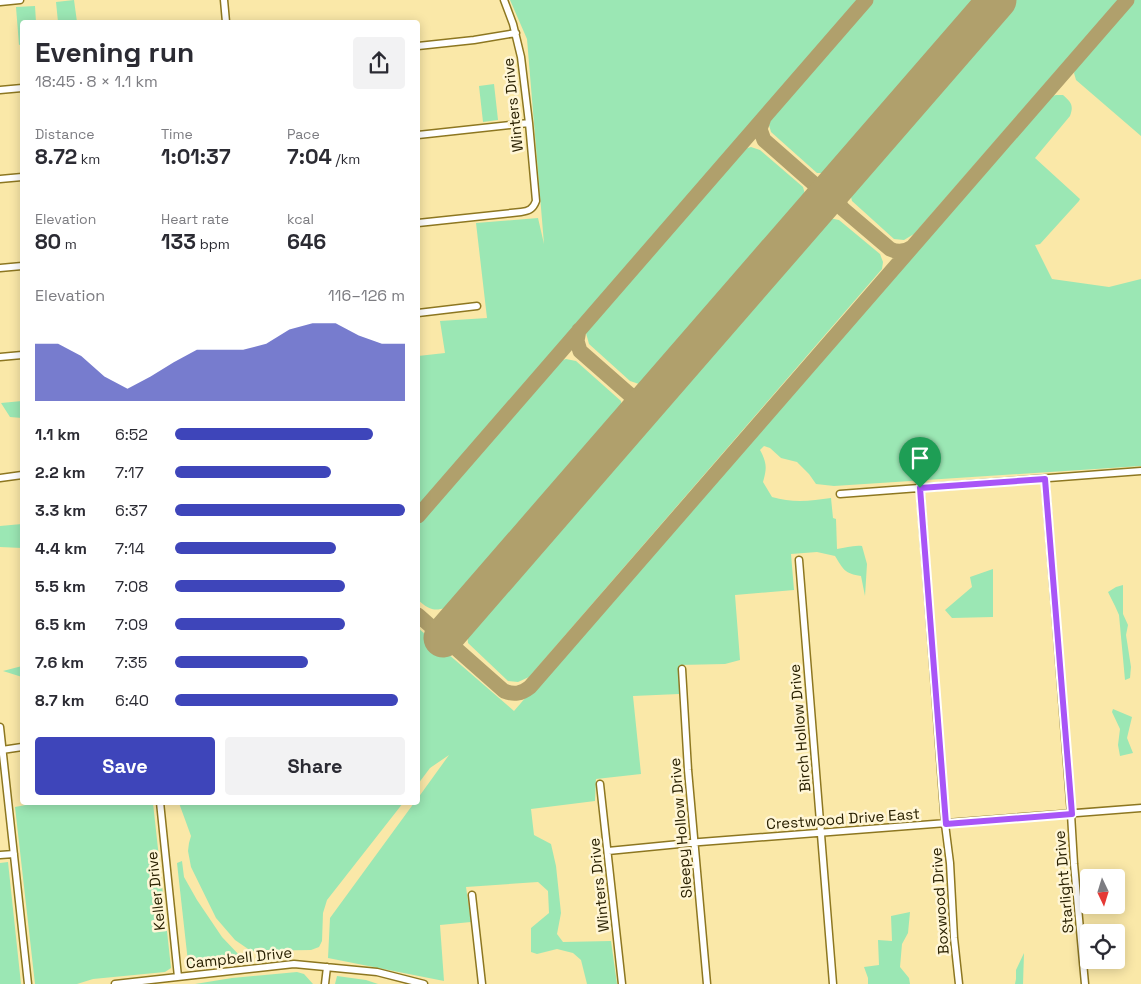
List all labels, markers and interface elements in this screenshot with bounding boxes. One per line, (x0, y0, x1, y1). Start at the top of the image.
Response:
text: Evening run (35, 34, 194, 70)
button: share (353, 37, 405, 89)
street label: Winters Drive (498, 57, 527, 153)
text: 18:45 · 8 × 1.1 km (35, 71, 158, 92)
text: Distance (35, 125, 95, 143)
text: Time (161, 125, 193, 143)
text: Pace (287, 125, 320, 143)
text: 8.72 (35, 143, 77, 170)
text: 1:01:37 (161, 143, 231, 170)
text: 7:04 (287, 143, 332, 170)
text: km (77, 150, 100, 168)
text: /km (332, 150, 360, 168)
text: Elevation (35, 210, 96, 228)
text: Heart rate (161, 210, 229, 228)
text: kcal (287, 210, 314, 228)
text: 80 (35, 228, 61, 255)
text: 133 (161, 228, 196, 255)
text: 646 (287, 228, 326, 255)
text: m (61, 235, 77, 253)
text: bpm (196, 235, 230, 253)
text: Elevation (35, 285, 105, 306)
text: 116–126 m (328, 285, 405, 306)
text: 1.1 km (35, 424, 80, 445)
text: 6:52 (115, 424, 148, 445)
pin (899, 437, 941, 488)
icon: arrive (906, 444, 934, 472)
text: 2.2 km (35, 462, 86, 483)
text: 7:17 (115, 462, 144, 483)
text: 3.3 km (35, 500, 86, 521)
text: 6:37 (115, 500, 148, 521)
text: 4.4 km (35, 538, 87, 559)
text: 7:14 (115, 538, 145, 559)
text: 5.5 km (35, 576, 86, 597)
text: 7:08 (115, 576, 148, 597)
text: 6.5 km (35, 614, 86, 635)
text: 7:09 (115, 614, 148, 635)
text: 7.6 km (35, 652, 84, 673)
text: 7:35 (115, 652, 147, 673)
street label: Birch Hollow Drive (784, 663, 815, 793)
text: 8.7 km (35, 690, 84, 711)
text: 6:40 (115, 690, 149, 711)
button: Save (35, 737, 215, 795)
button: Share (225, 737, 405, 795)
street label: Sleepy Hollow Drive (665, 757, 696, 899)
street label: Crestwood Drive East (766, 804, 920, 833)
street label: Starlight Drive (1050, 830, 1077, 934)
street label: Winters Drive (584, 837, 613, 933)
street label: Boxwood Drive (926, 847, 953, 955)
street label: Keller Drive (142, 850, 169, 932)
north arrow (1080, 869, 1125, 914)
map controls (1080, 869, 1125, 969)
button: locate (1080, 924, 1125, 969)
street label: Campbell Drive (185, 942, 293, 973)

